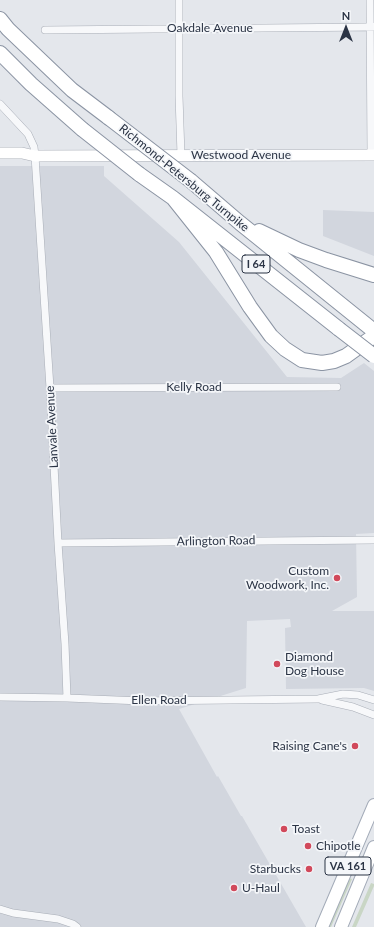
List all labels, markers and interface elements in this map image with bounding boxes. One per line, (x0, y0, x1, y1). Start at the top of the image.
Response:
north arrow (326, 8, 366, 48)
text: N (342, 9, 350, 22)
street label: Oakdale Avenue (167, 21, 253, 35)
street label: Richmond-Petersburg Turnpike (116, 121, 252, 235)
street label: Westwood Avenue (191, 148, 291, 162)
road number: I 64 (242, 255, 270, 273)
street label: Kelly Road (166, 380, 222, 394)
street label: Lanvale Avenue (43, 385, 61, 469)
street label: Arlington Road (177, 533, 255, 549)
place label: Custom Woodwork, Inc. (246, 564, 329, 592)
marker: Custom Woodwork, Inc. (332, 573, 342, 583)
place label: Diamond Dog House (285, 650, 344, 678)
marker: Diamond Dog House (272, 659, 282, 669)
street label: Ellen Road (131, 693, 187, 707)
place label: Raising Cane's (272, 739, 347, 753)
marker: Raising Cane's (350, 741, 360, 751)
place label: Toast (292, 822, 320, 836)
marker: Toast (279, 824, 289, 834)
place label: Chipotle (316, 839, 360, 853)
marker: Chipotle (303, 841, 313, 851)
road number: VA 161 (325, 857, 371, 875)
place label: Starbucks (250, 862, 301, 876)
marker: Starbucks (304, 864, 314, 874)
place label: U-Haul (242, 881, 280, 895)
marker: U-Haul (229, 883, 239, 893)

